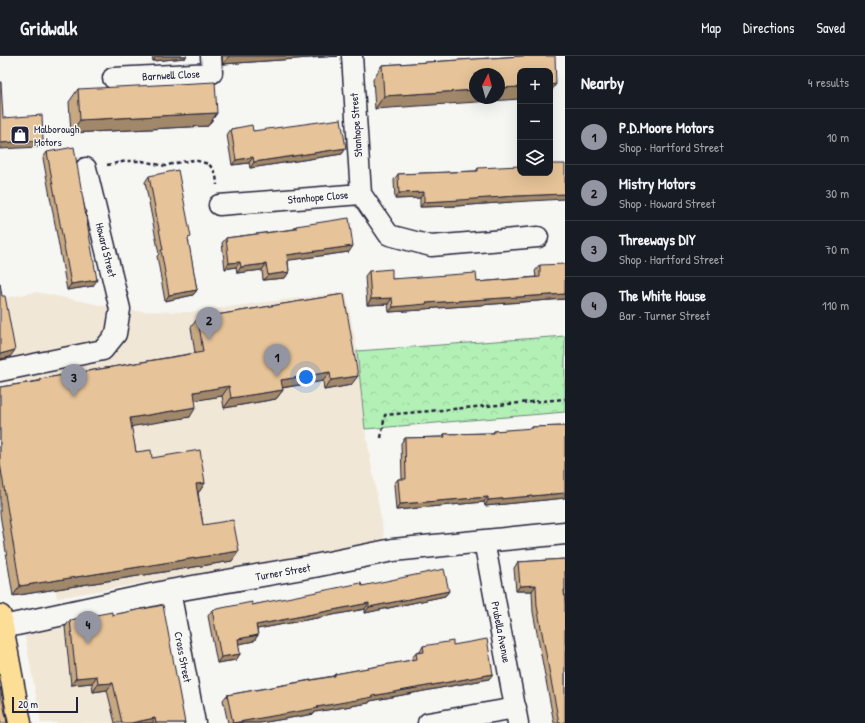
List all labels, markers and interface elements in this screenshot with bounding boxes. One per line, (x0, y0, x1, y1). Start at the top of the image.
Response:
text: Gridwalk (20, 15, 77, 41)
text: Map (701, 18, 721, 37)
text: Directions (743, 18, 794, 37)
text: Saved (816, 18, 845, 37)
street label: Barnwell Close (142, 66, 201, 84)
north arrow (469, 68, 505, 104)
map controls (517, 68, 553, 176)
button: + (517, 68, 553, 104)
text: Nearby (581, 71, 624, 94)
text: 4 results (808, 73, 849, 91)
street label: Stanhope Street (347, 92, 365, 158)
button: − (517, 104, 553, 140)
text: P.D.Moore Motors (619, 117, 714, 138)
place label: Malborough Motors (34, 122, 80, 149)
shop icon: Malborough Motors (9, 124, 31, 146)
text: 1 (592, 128, 596, 146)
text: 10 m (827, 128, 849, 146)
text: Shop · Hartford Street (619, 138, 724, 156)
button: layers (517, 140, 553, 176)
text: Mistry Motors (619, 173, 696, 194)
text: 2 (591, 184, 597, 202)
text: 30 m (826, 184, 849, 202)
street label: Stanhope Close (287, 187, 350, 207)
text: Shop · Howard Street (619, 194, 716, 212)
street label: Howard Street (92, 221, 120, 279)
text: Threeways DIY (619, 229, 696, 250)
text: 3 (591, 240, 597, 258)
text: 70 m (825, 240, 849, 258)
text: Shop · Hartford Street (619, 250, 724, 268)
text: The White House (619, 285, 706, 306)
text: 4 (592, 296, 596, 314)
text: 110 m (822, 296, 849, 314)
text: Bar · Turner Street (619, 306, 710, 324)
pin: 2 (196, 307, 222, 340)
pin: 1 (264, 344, 290, 377)
pin: 3 (61, 364, 87, 397)
your location (296, 367, 316, 387)
street label: Turner Street (254, 560, 312, 584)
street label: Prubella Avenue (488, 600, 514, 665)
pin: 4 (75, 611, 101, 644)
street label: Cross Street (171, 630, 195, 684)
scale bar (12, 695, 78, 714)
text: 20 m (18, 697, 38, 711)

